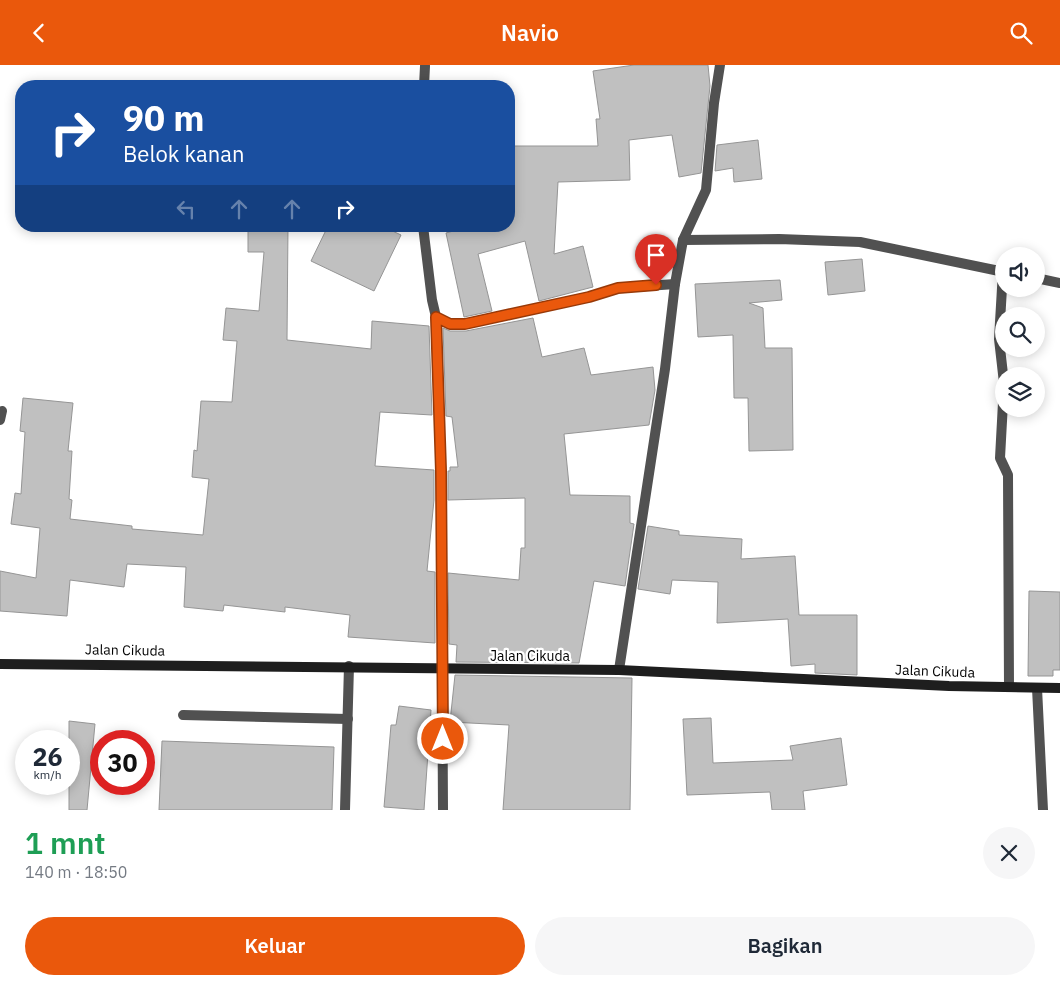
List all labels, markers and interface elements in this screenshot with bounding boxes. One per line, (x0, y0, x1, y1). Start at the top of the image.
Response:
text: Navio (501, 18, 559, 47)
icon: back (25, 19, 53, 47)
icon: search (1007, 19, 1035, 47)
text: 90 m (123, 95, 205, 141)
icon: right (40, 100, 105, 165)
text: Belok kanan (123, 139, 245, 168)
icon: left (172, 195, 200, 223)
icon: ahead (225, 195, 253, 223)
icon: ahead (278, 195, 306, 223)
icon: right (331, 195, 359, 223)
pin (635, 234, 677, 285)
icon: arrive (642, 241, 670, 269)
map controls (995, 247, 1045, 417)
button: sound (995, 247, 1045, 297)
button: search (995, 307, 1045, 357)
button: layers (995, 367, 1045, 417)
street label: Jalan Cikuda (85, 640, 166, 660)
street label: Jalan Cikuda (490, 647, 571, 665)
street label: Jalan Cikuda (895, 661, 976, 681)
position arrow (416, 712, 468, 764)
speed limit sign: 30 (90, 730, 155, 795)
text: 26 (32, 740, 63, 773)
text: km/h (33, 767, 62, 782)
text: 1 mnt (25, 823, 106, 862)
button: close (983, 827, 1035, 879)
text: 140 m · 18:50 (25, 862, 127, 882)
button: Keluar (25, 917, 525, 975)
button: Bagikan (535, 917, 1035, 975)

